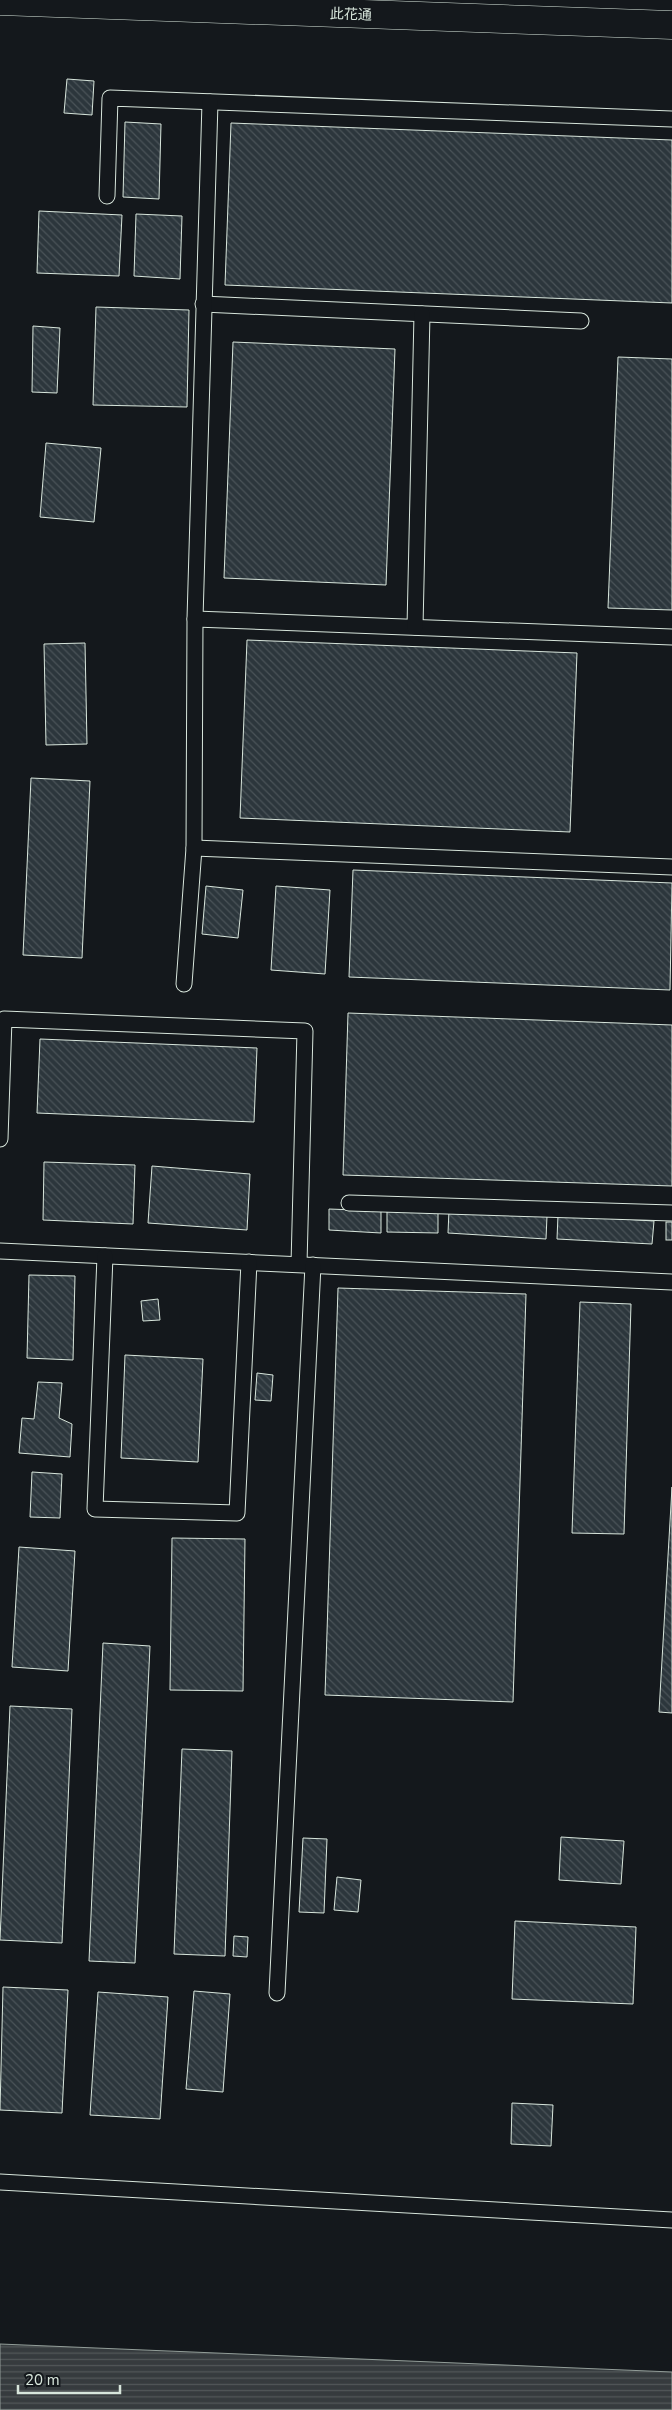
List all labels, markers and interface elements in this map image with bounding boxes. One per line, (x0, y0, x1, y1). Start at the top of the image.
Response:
street label: 此花通 (330, 4, 372, 25)
scale bar (18, 2362, 120, 2394)
text: 20 m (25, 2370, 60, 2390)

